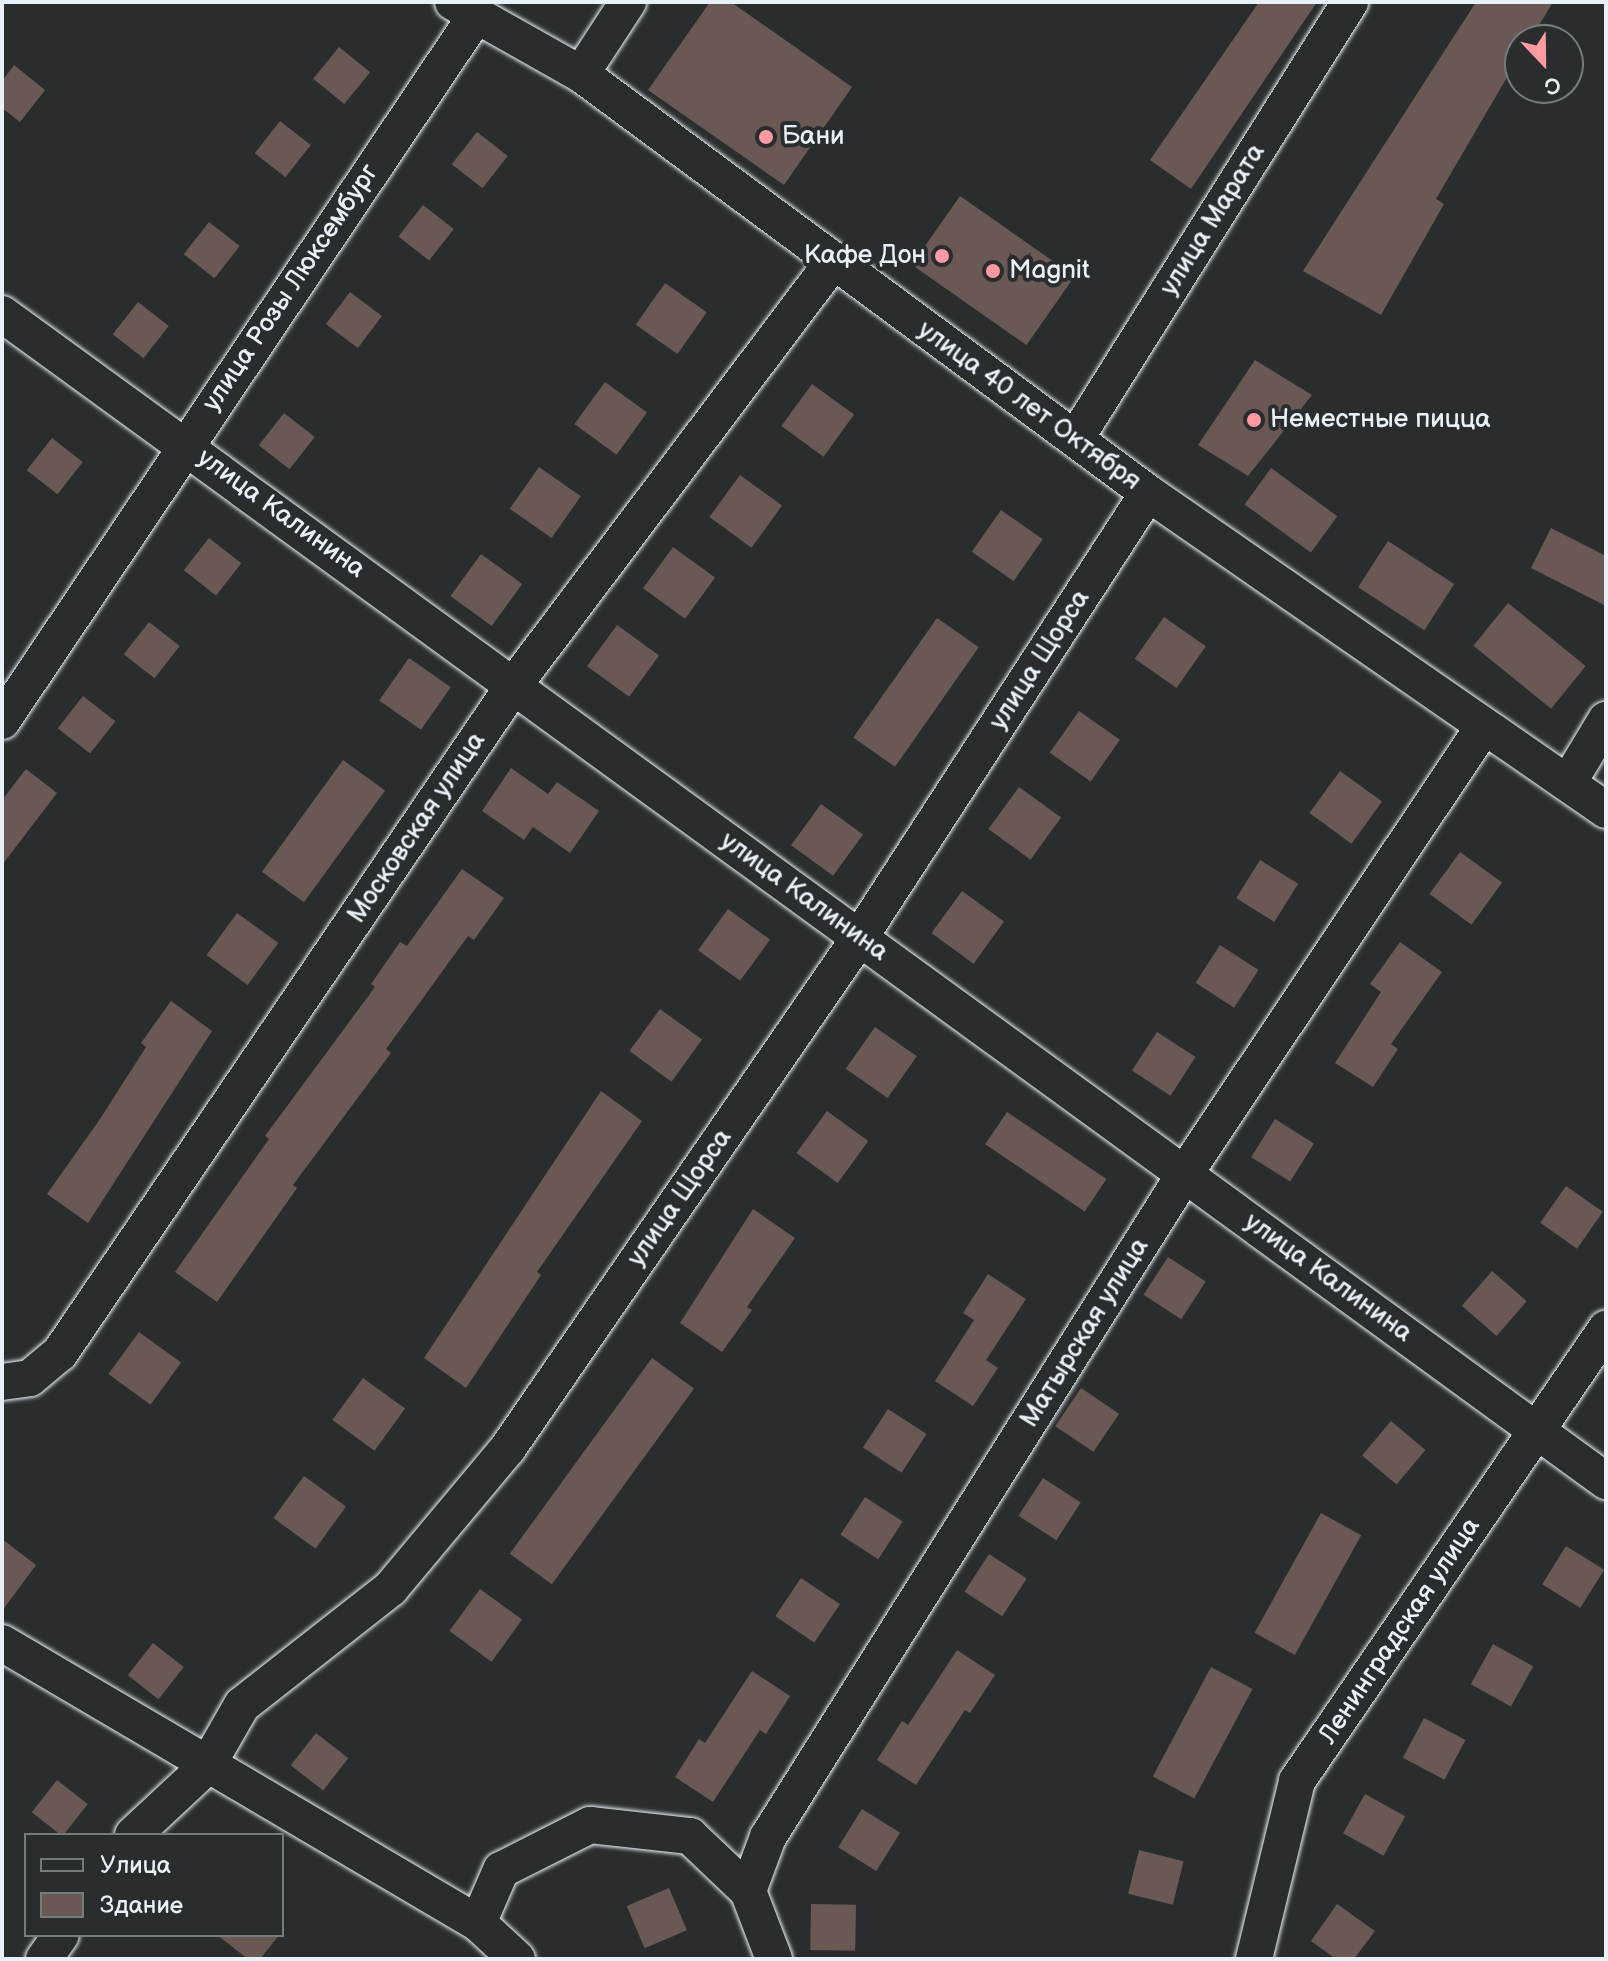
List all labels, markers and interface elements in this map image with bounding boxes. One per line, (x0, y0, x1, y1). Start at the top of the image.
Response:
north arrow (1504, 24, 1584, 104)
text: С (1540, 69, 1565, 100)
place label: Бани (782, 121, 845, 153)
marker: Бани (757, 128, 775, 146)
street label: улица Марата (1154, 138, 1272, 302)
street label: улица Розы Люксембург (197, 158, 385, 418)
place label: Кафе Дон (804, 240, 926, 272)
marker: Кафе Дон (933, 247, 951, 265)
place label: Magnit (1009, 255, 1090, 287)
marker: Magnit (984, 262, 1002, 280)
street label: улица 40 лет Октября (911, 315, 1147, 497)
place label: Неместные пицца (1270, 404, 1491, 436)
marker: Неместные пицца (1245, 411, 1263, 429)
street label: улица Калинина (191, 443, 371, 585)
street label: улица Щорса (983, 584, 1097, 736)
street label: Московская улица (342, 727, 492, 929)
street label: улица Калинина (714, 826, 894, 968)
street label: улица Щорса (621, 1123, 739, 1273)
street label: улица Калинина (1238, 1207, 1418, 1349)
street label: Матырская улица (1014, 1233, 1156, 1433)
street label: Ленинградская улица (1313, 1512, 1487, 1750)
legend (24, 1833, 284, 1937)
text: Улица (100, 1851, 171, 1880)
text: Здание (100, 1891, 183, 1920)

